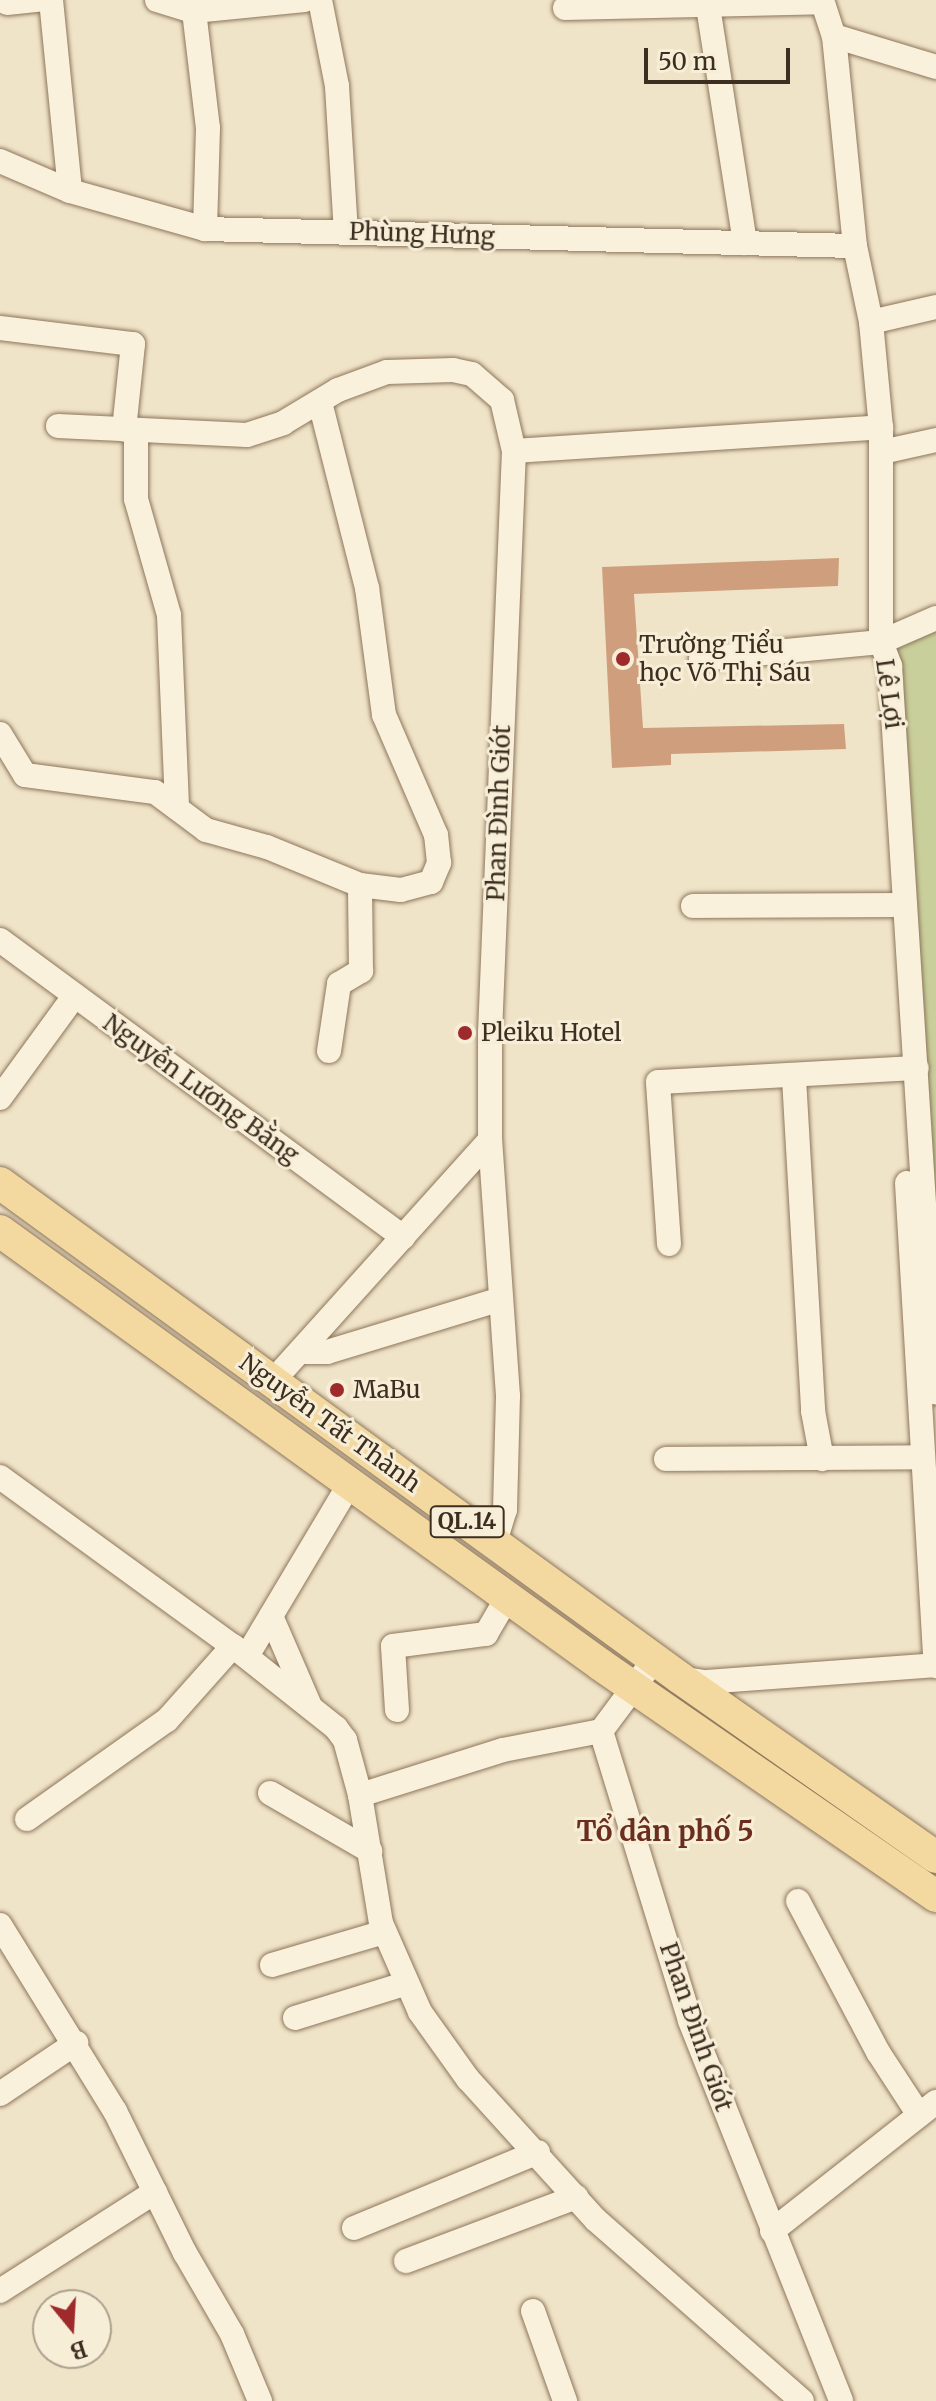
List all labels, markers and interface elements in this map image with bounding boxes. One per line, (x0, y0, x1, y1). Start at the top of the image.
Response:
scale bar (648, 32, 794, 82)
text: 50 m (658, 46, 717, 77)
street label: Phùng Hưng (349, 217, 495, 251)
place label: Trường Tiểu học Võ Thị Sáu (639, 631, 811, 687)
marker: Trường Tiểu học Võ Thị Sáu (614, 650, 632, 668)
street label: Lê Lợi (870, 657, 908, 731)
street label: Phan Đình Giót (482, 724, 516, 902)
street label: Nguyễn Lương Bằng (98, 1008, 304, 1170)
place label: Pleiku Hotel (481, 1019, 621, 1047)
marker: Pleiku Hotel (456, 1024, 474, 1042)
street label: Nguyễn Tất Thành (234, 1348, 426, 1498)
place label: MaBu (353, 1376, 421, 1404)
marker: MaBu (328, 1381, 346, 1399)
road number: QL.14 (429, 1504, 505, 1540)
district label: Tổ dân phố 5 (576, 1814, 754, 1848)
street label: Phan Đình Giót (654, 1939, 738, 2115)
north arrow (32, 2289, 112, 2369)
text: B (67, 2334, 90, 2366)

